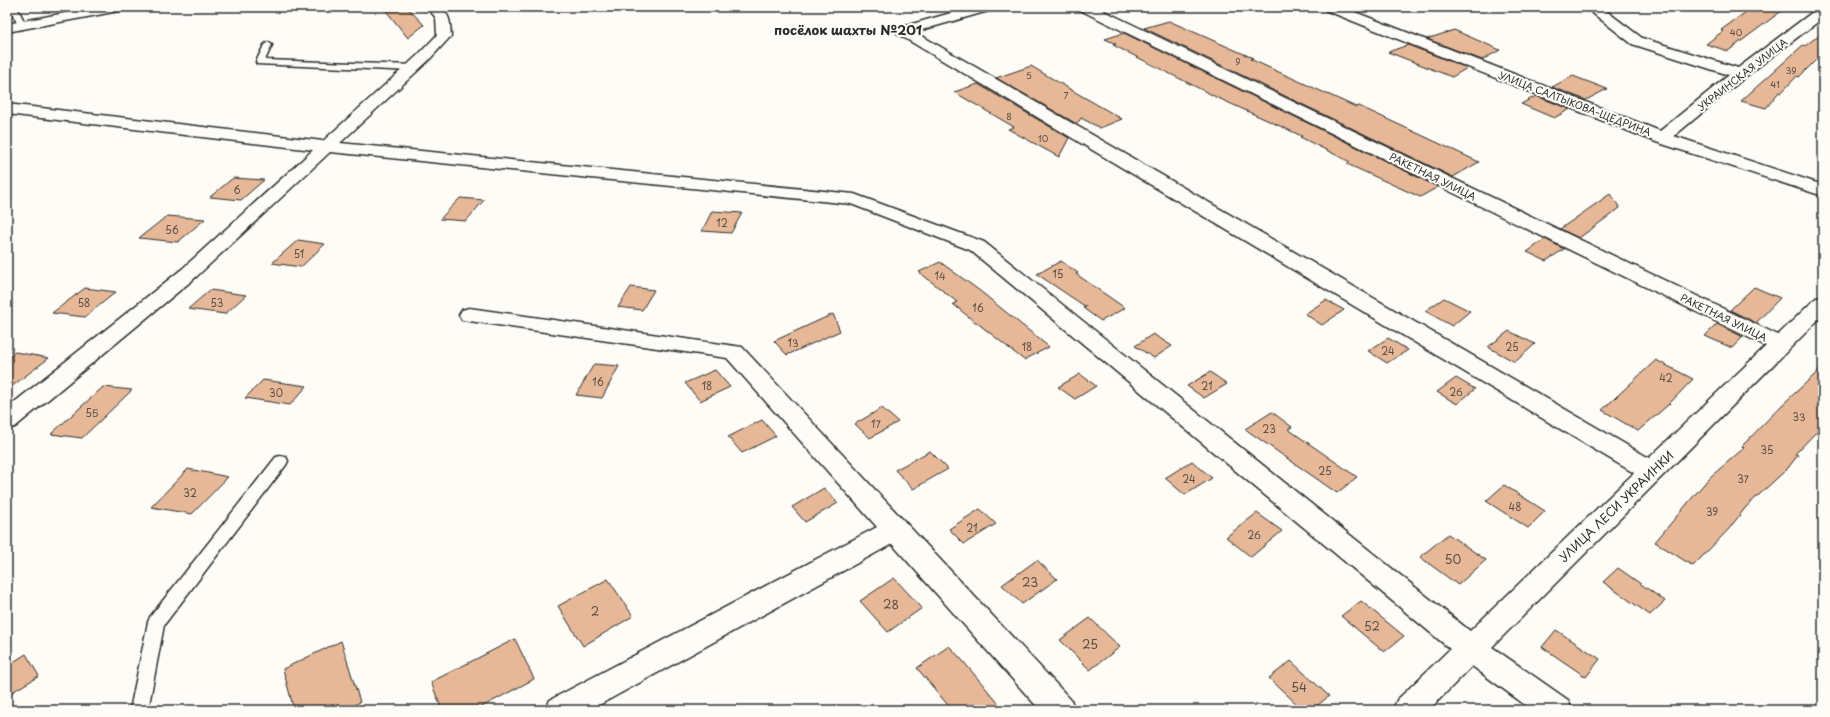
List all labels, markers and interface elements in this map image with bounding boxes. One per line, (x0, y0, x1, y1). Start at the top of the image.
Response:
district label: посёлок шахты №201 (774, 20, 922, 39)
house number: 40 (1730, 25, 1743, 39)
street label: УКРАИНСКАЯ УЛИЦА (1694, 34, 1790, 114)
house number: 9 (1235, 54, 1241, 68)
house number: 39 (1785, 63, 1797, 77)
street label: УЛИЦА САЛТЫКОВА-ЩЕДРИНА (1497, 67, 1654, 139)
house number: 5 (1026, 68, 1032, 82)
house number: 41 (1770, 77, 1780, 91)
house number: 7 (1063, 88, 1069, 102)
house number: 8 (1006, 109, 1012, 123)
house number: 10 (1038, 131, 1049, 145)
street label: РАКЕТНАЯ УЛИЦА (1387, 149, 1479, 204)
house number: 6 (233, 182, 241, 197)
house number: 12 (716, 215, 728, 230)
house number: 56 (165, 222, 179, 237)
house number: 51 (294, 246, 304, 261)
house number: 15 (1053, 266, 1063, 281)
house number: 14 (934, 268, 946, 283)
street label: РАКЕТНАЯ УЛИЦА (1678, 290, 1770, 345)
house number: 58 (78, 295, 90, 310)
house number: 53 (211, 295, 223, 310)
house number: 16 (972, 300, 984, 315)
house number: 13 (787, 335, 799, 350)
house number: 18 (1022, 339, 1032, 354)
house number: 25 (1505, 339, 1519, 354)
house number: 24 (1381, 343, 1395, 358)
house number: 42 (1659, 370, 1673, 385)
house number: 16 (592, 374, 604, 389)
house number: 18 (702, 378, 712, 393)
house number: 21 (1201, 378, 1213, 393)
house number: 26 (1449, 384, 1463, 399)
house number: 30 (269, 385, 283, 400)
house number: 55 (86, 405, 99, 420)
house number: 33 (1792, 409, 1806, 424)
house number: 17 (871, 416, 882, 431)
house number: 23 (1262, 421, 1276, 436)
house number: 35 (1761, 442, 1773, 457)
street label: УЛИЦА ЛЕСИ УКРАИНКИ (1555, 446, 1677, 566)
house number: 25 (1318, 463, 1332, 478)
house number: 24 (1182, 471, 1196, 486)
house number: 37 (1737, 471, 1750, 486)
house number: 32 (183, 485, 197, 500)
house number: 48 (1509, 499, 1521, 514)
house number: 39 (1706, 504, 1718, 519)
house number: 21 (966, 520, 978, 535)
house number: 26 (1247, 527, 1261, 542)
house number: 50 (1445, 550, 1461, 568)
house number: 23 (1022, 573, 1038, 591)
house number: 28 (883, 595, 899, 613)
house number: 2 (591, 602, 599, 620)
house number: 52 (1364, 617, 1380, 635)
house number: 25 (1082, 635, 1098, 653)
house number: 54 (1291, 678, 1307, 696)

